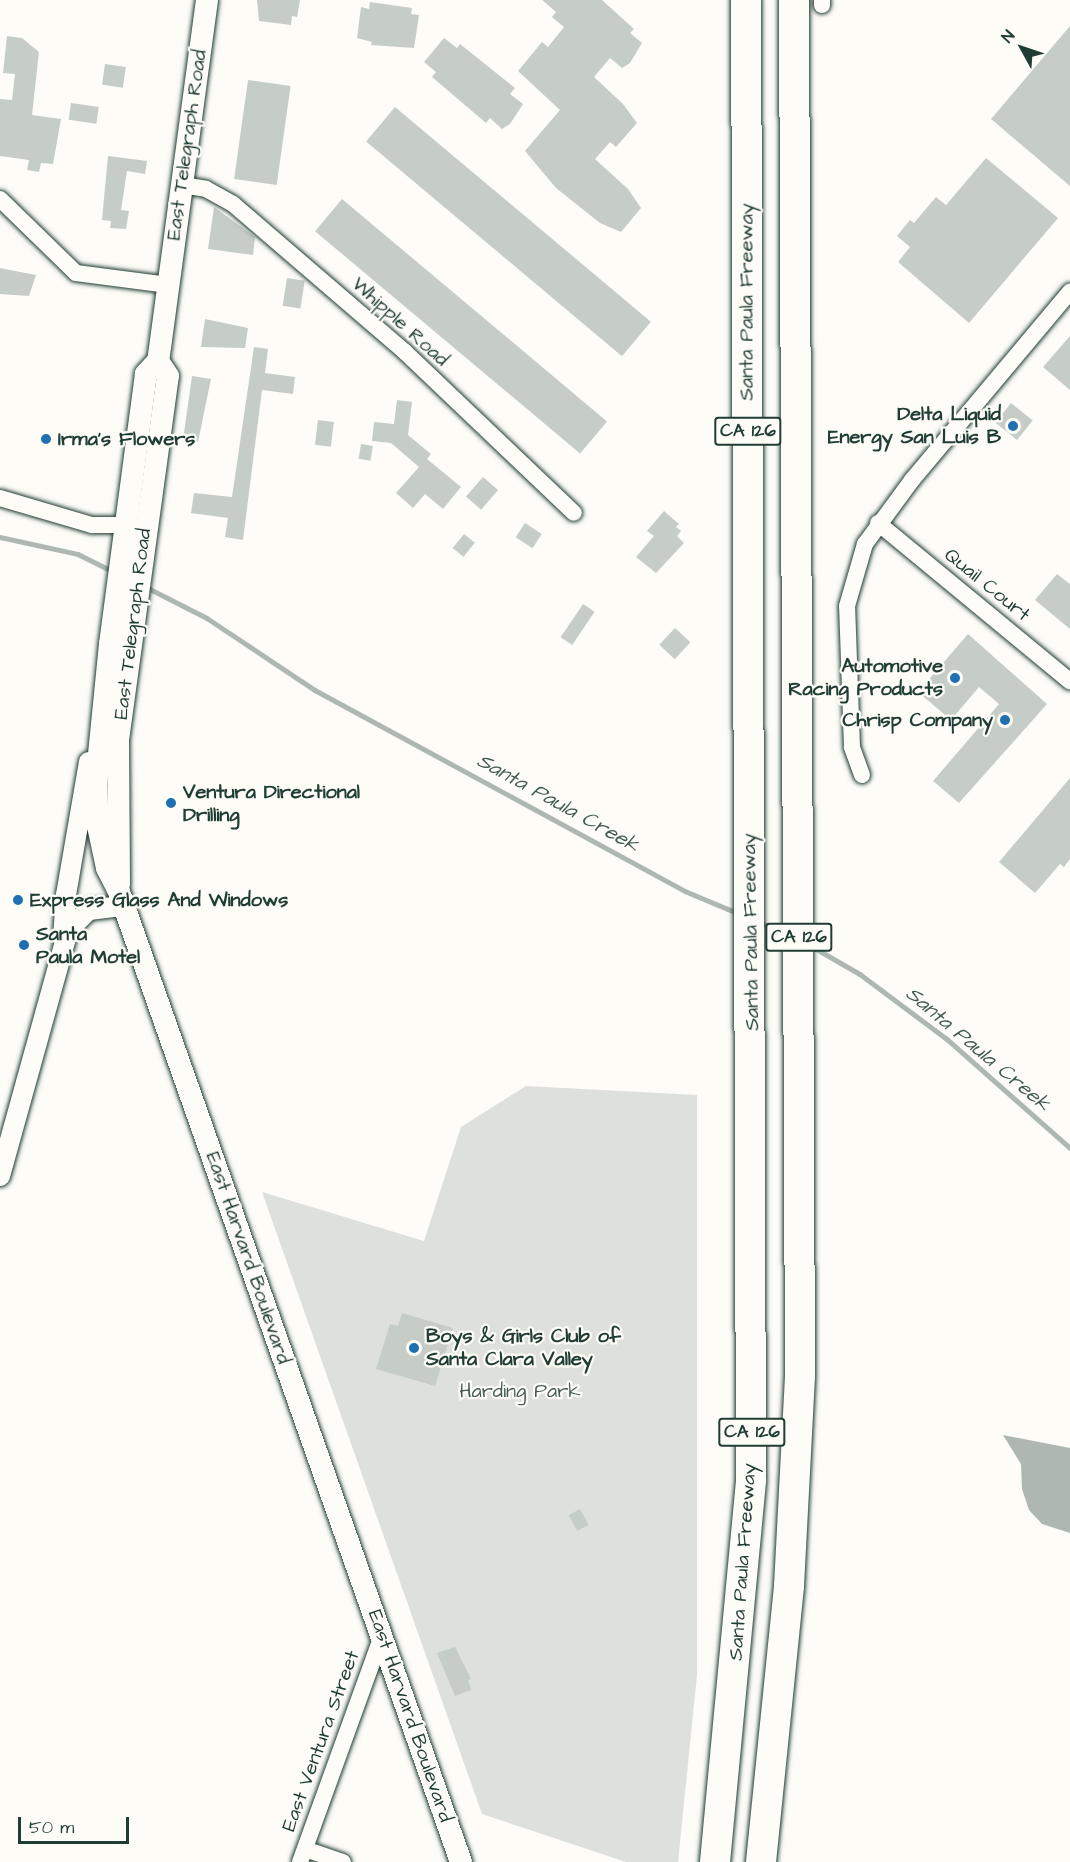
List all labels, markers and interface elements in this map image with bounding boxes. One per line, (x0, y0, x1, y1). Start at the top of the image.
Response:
north arrow (992, 18, 1052, 78)
text: N (997, 26, 1020, 47)
street label: East Telegraph Road (162, 48, 212, 242)
street label: Santa Paula Freeway (735, 203, 759, 401)
street label: Whipple Road (347, 272, 453, 372)
place label: Delta Liquid Energy San Luis B (828, 402, 1001, 449)
road number: CA 126 (714, 416, 783, 446)
marker: Delta Liquid Energy San Luis B (1006, 419, 1020, 433)
place label: Irma's Flowers (58, 427, 195, 451)
marker: Irma's Flowers (39, 432, 53, 446)
street label: East Telegraph Road (109, 527, 157, 721)
street label: Quail Court (939, 543, 1035, 627)
place label: Automotive Racing Products (788, 654, 943, 701)
marker: Automotive Racing Products (948, 671, 962, 685)
place label: Chrisp Company (842, 708, 993, 732)
marker: Chrisp Company (998, 713, 1012, 727)
water label: Santa Paula Creek (473, 748, 643, 858)
place label: Ventura Directional Drilling (183, 780, 360, 827)
marker: Ventura Directional Drilling (164, 796, 178, 810)
street label: Santa Paula Freeway (737, 833, 765, 1031)
place label: Express Glass And Windows (30, 888, 288, 912)
marker: Express Glass And Windows (11, 893, 25, 907)
place label: Santa Paula Motel (36, 922, 140, 969)
road number: CA 126 (764, 922, 834, 952)
marker: Santa Paula Motel (17, 938, 31, 952)
water label: Santa Paula Creek (900, 981, 1056, 1117)
street label: East Harvard Boulevard (200, 1149, 296, 1367)
place label: Boys & Girls Club of Santa Clara Valley (426, 1324, 621, 1371)
marker: Boys & Girls Club of Santa Clara Valley (407, 1341, 421, 1355)
park label: Harding Park (459, 1379, 581, 1403)
road number: CA 126 (718, 1417, 786, 1447)
street label: Santa Paula Freeway (724, 1463, 762, 1661)
street label: East Harvard Boulevard (362, 1607, 458, 1825)
street label: East Ventura Street (277, 1647, 365, 1835)
scale bar (21, 1805, 132, 1843)
text: 50 m (29, 1815, 74, 1840)

